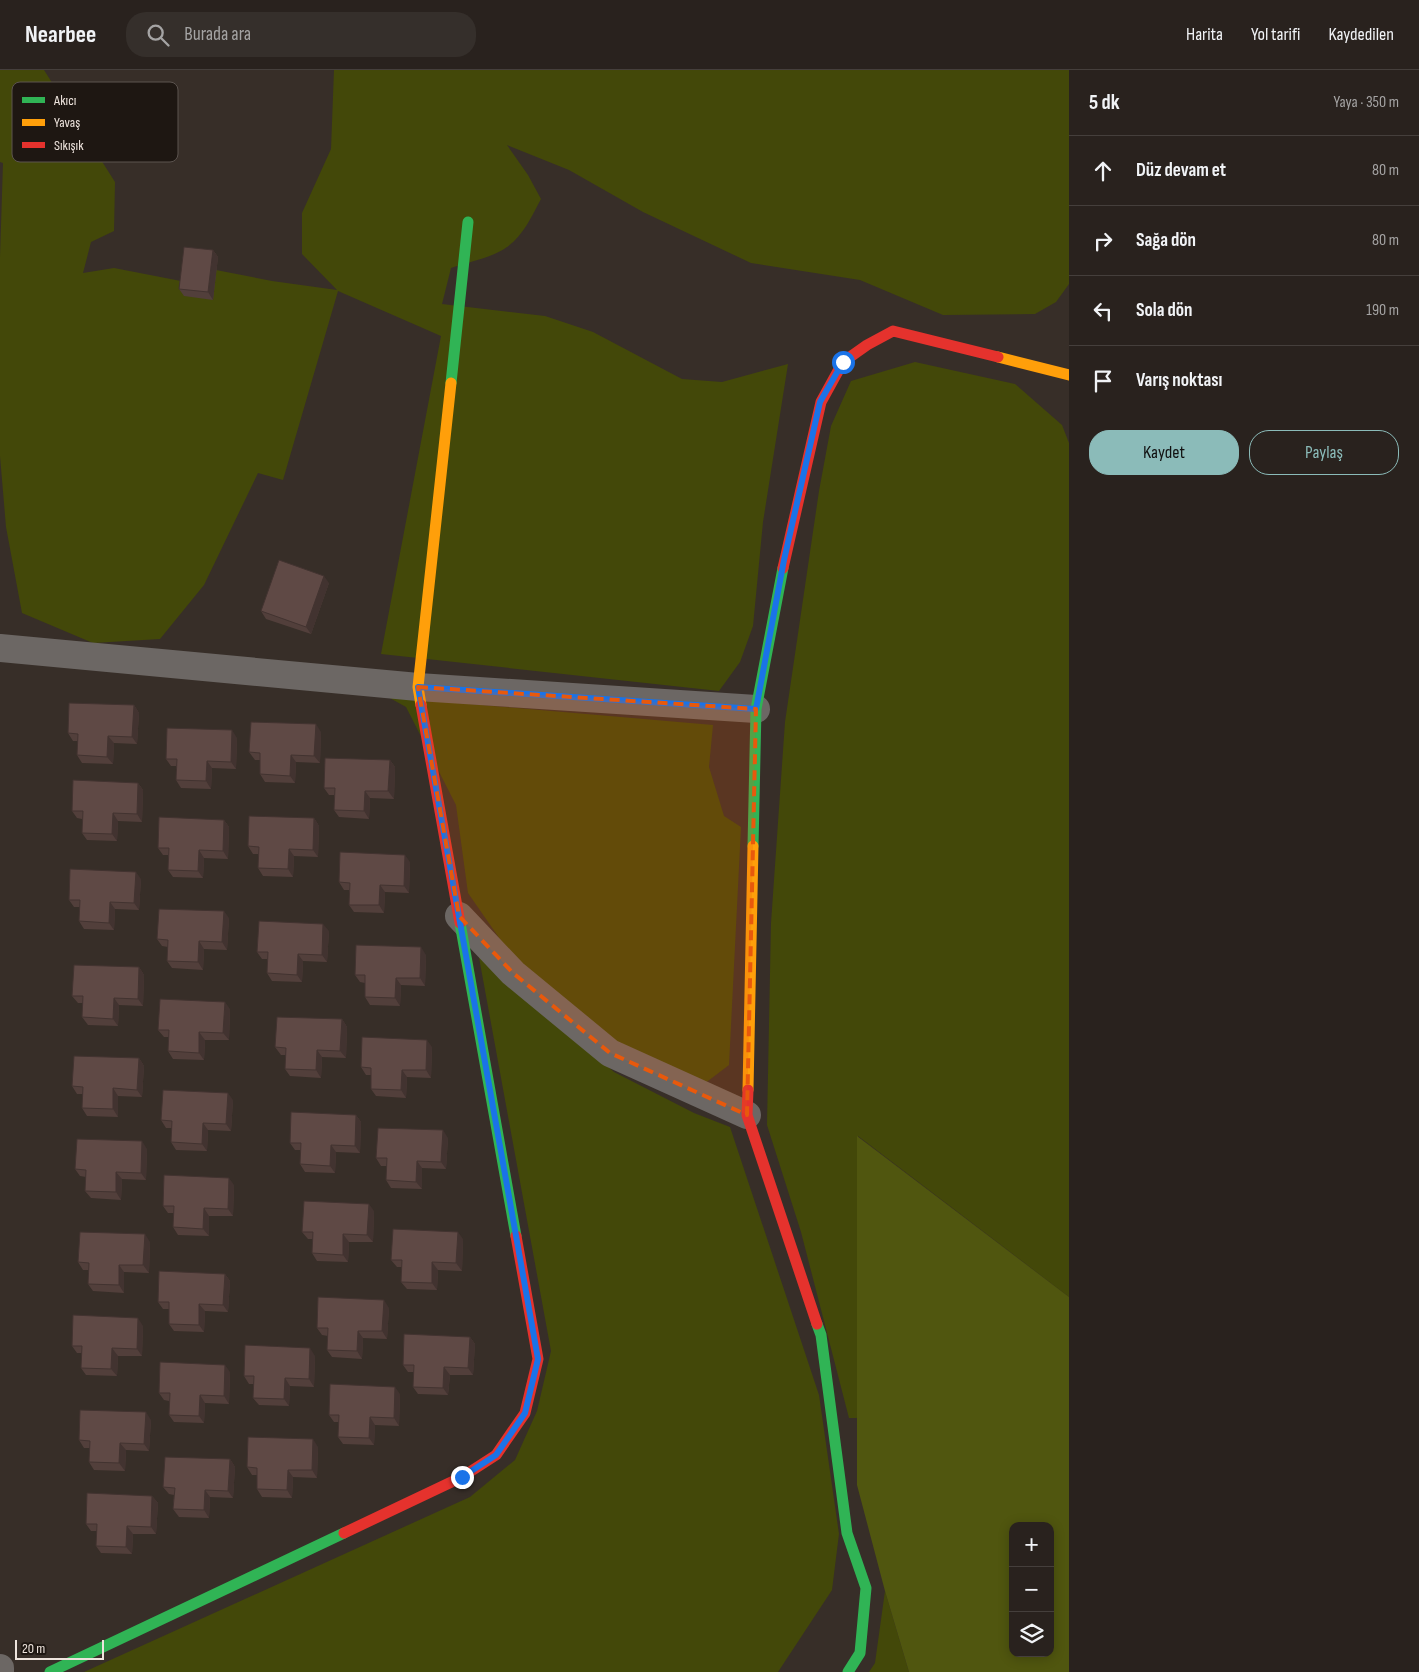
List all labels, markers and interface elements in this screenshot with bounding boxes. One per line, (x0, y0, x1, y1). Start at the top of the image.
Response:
search box (126, 12, 476, 57)
text: Nearbee (25, 20, 96, 49)
icon: search (144, 21, 172, 49)
text: Burada ara (184, 23, 251, 46)
text: Harita (1186, 24, 1223, 45)
text: Yol tarifi (1251, 24, 1300, 45)
text: Kaydedilen (1328, 24, 1394, 45)
legend (12, 82, 178, 162)
text: 5 dk (1089, 90, 1120, 115)
text: Akıcı (53, 92, 76, 109)
text: Yaya · 350 m (1334, 93, 1399, 112)
text: Yavaş (54, 114, 80, 131)
text: Sıkışık (54, 137, 84, 154)
icon: ahead (1089, 157, 1117, 185)
text: Düz devam et (1136, 159, 1226, 182)
text: 80 m (1372, 161, 1399, 180)
icon: right (1089, 227, 1117, 255)
text: Sağa dön (1136, 229, 1196, 252)
text: 80 m (1372, 231, 1399, 250)
icon: left (1089, 297, 1117, 325)
text: Sola dön (1136, 299, 1192, 322)
text: 190 m (1366, 301, 1399, 320)
route start (832, 351, 855, 374)
icon: arrive (1089, 367, 1117, 395)
text: Varış noktası (1136, 369, 1222, 392)
button: Kaydet (1089, 430, 1239, 475)
button: Paylaş (1249, 430, 1399, 475)
route end (451, 1466, 474, 1489)
map controls (1009, 1522, 1054, 1657)
button: + (1009, 1522, 1054, 1567)
button: − (1009, 1567, 1054, 1612)
button: layers (1009, 1612, 1054, 1657)
scale bar (15, 1637, 104, 1660)
text: 20 m (22, 1640, 45, 1657)

